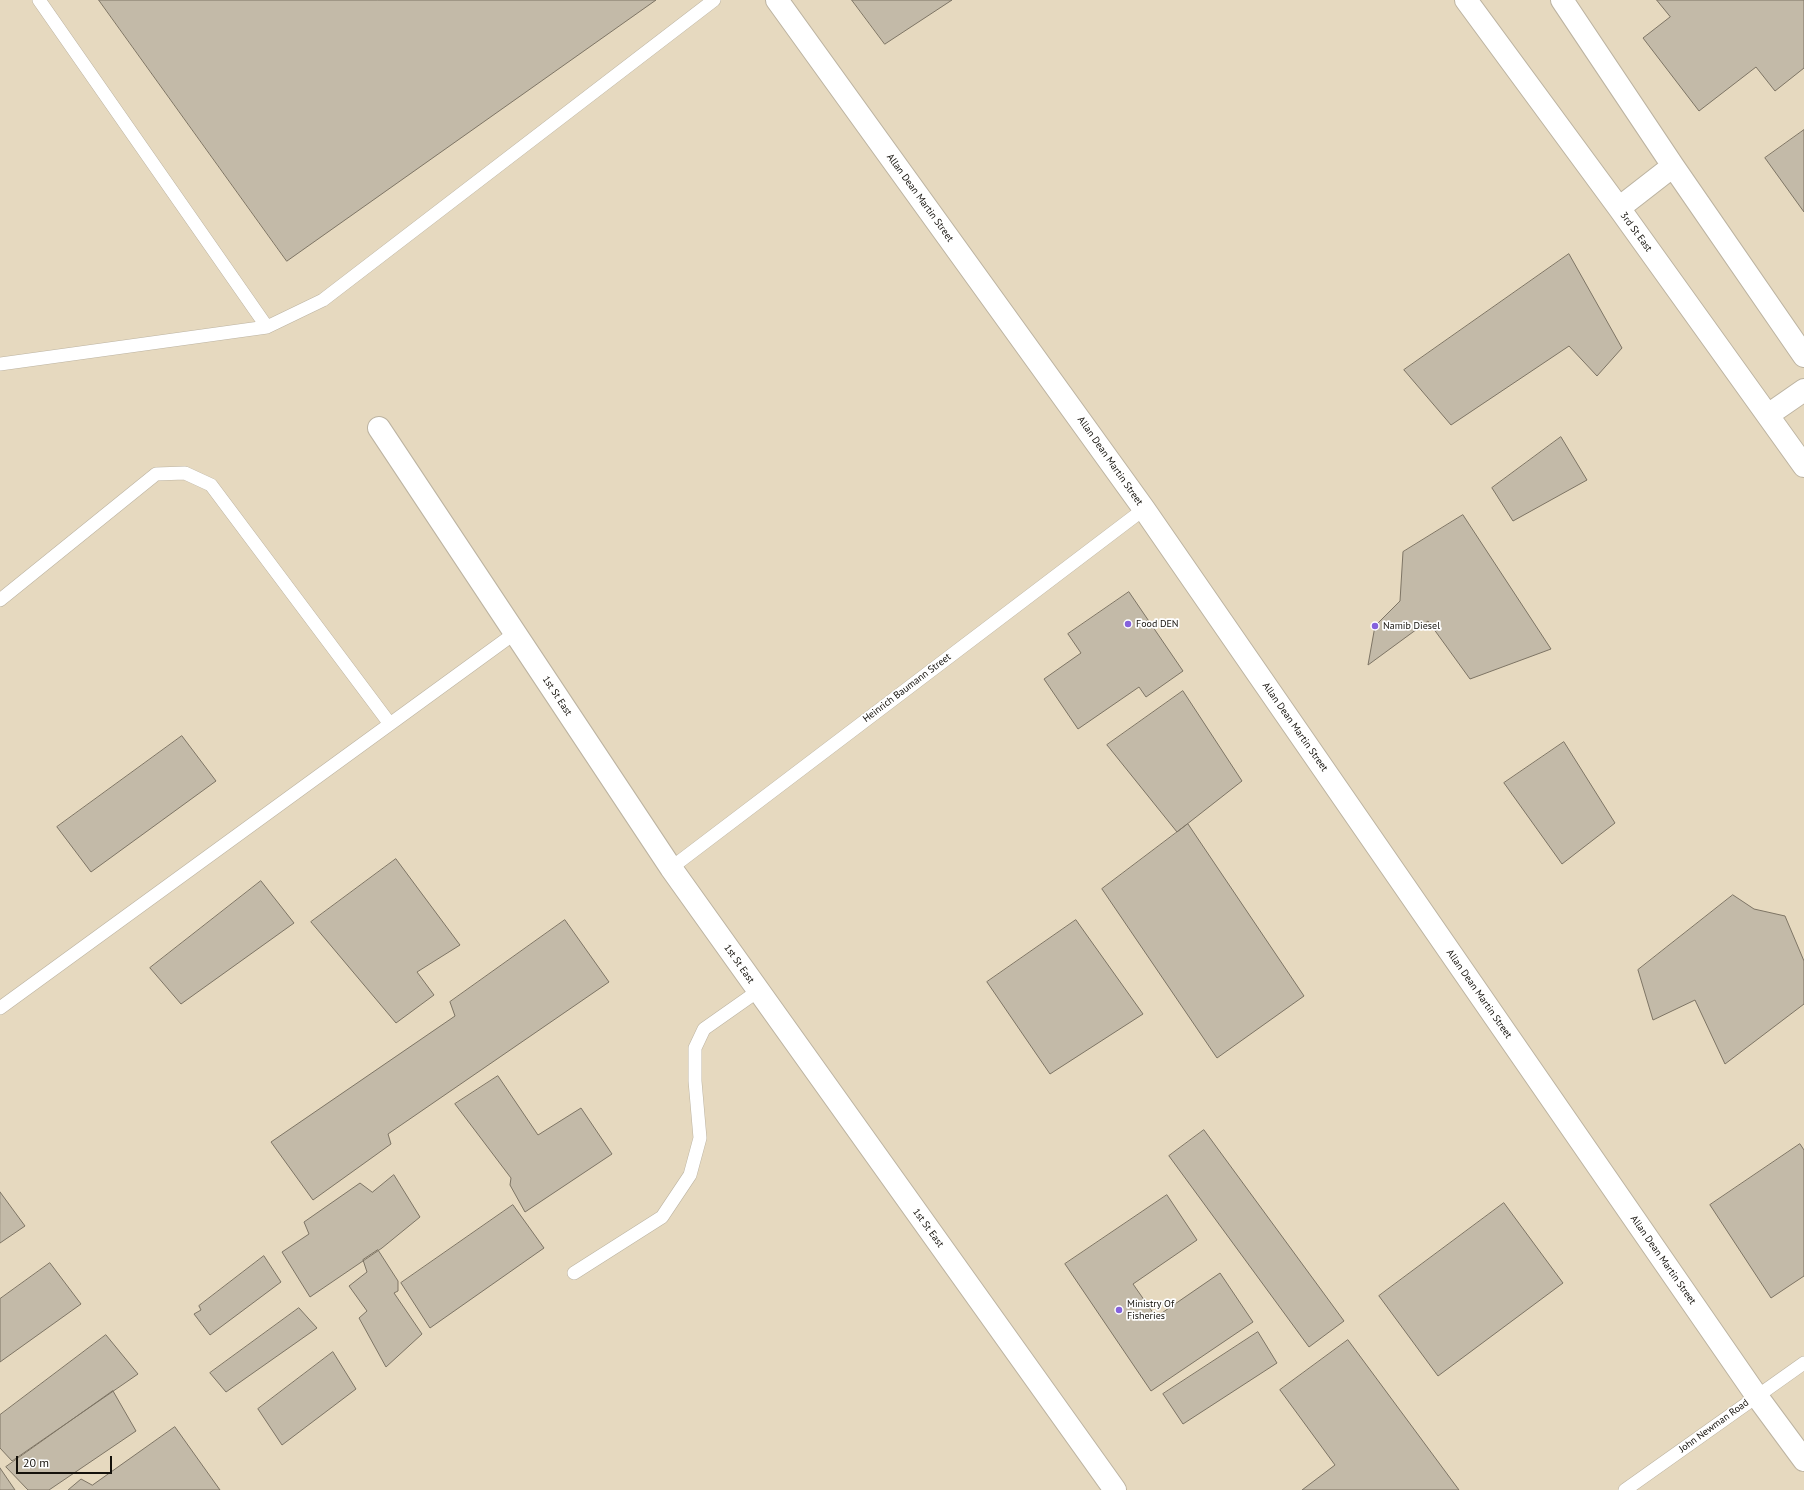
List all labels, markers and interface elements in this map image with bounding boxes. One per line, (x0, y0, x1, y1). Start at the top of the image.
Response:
street label: Allan Dean Martin Street (884, 152, 956, 244)
street label: 3rd St East (1618, 210, 1654, 254)
street label: Allan Dean Martin Street (1075, 414, 1145, 508)
place label: Food DEN (1136, 618, 1179, 630)
marker: Food DEN (1123, 619, 1133, 629)
place label: Namib Diesel (1383, 620, 1440, 632)
marker: Namib Diesel (1370, 621, 1380, 631)
street label: Heinrich Baumann Street (861, 651, 953, 725)
street label: 1st St East (540, 674, 574, 718)
street label: Allan Dean Martin Street (1260, 680, 1330, 774)
street label: 1st St East (721, 942, 757, 986)
street label: Allan Dean Martin Street (1444, 947, 1514, 1041)
street label: 1st St East (910, 1206, 946, 1250)
street label: Allan Dean Martin Street (1628, 1213, 1698, 1307)
place label: Ministry Of Fisheries (1127, 1298, 1174, 1322)
marker: Ministry Of Fisheries (1114, 1305, 1124, 1315)
street label: John Newman Road (1677, 1397, 1751, 1455)
scale bar (18, 1448, 114, 1474)
text: 20 m (23, 1455, 49, 1470)

